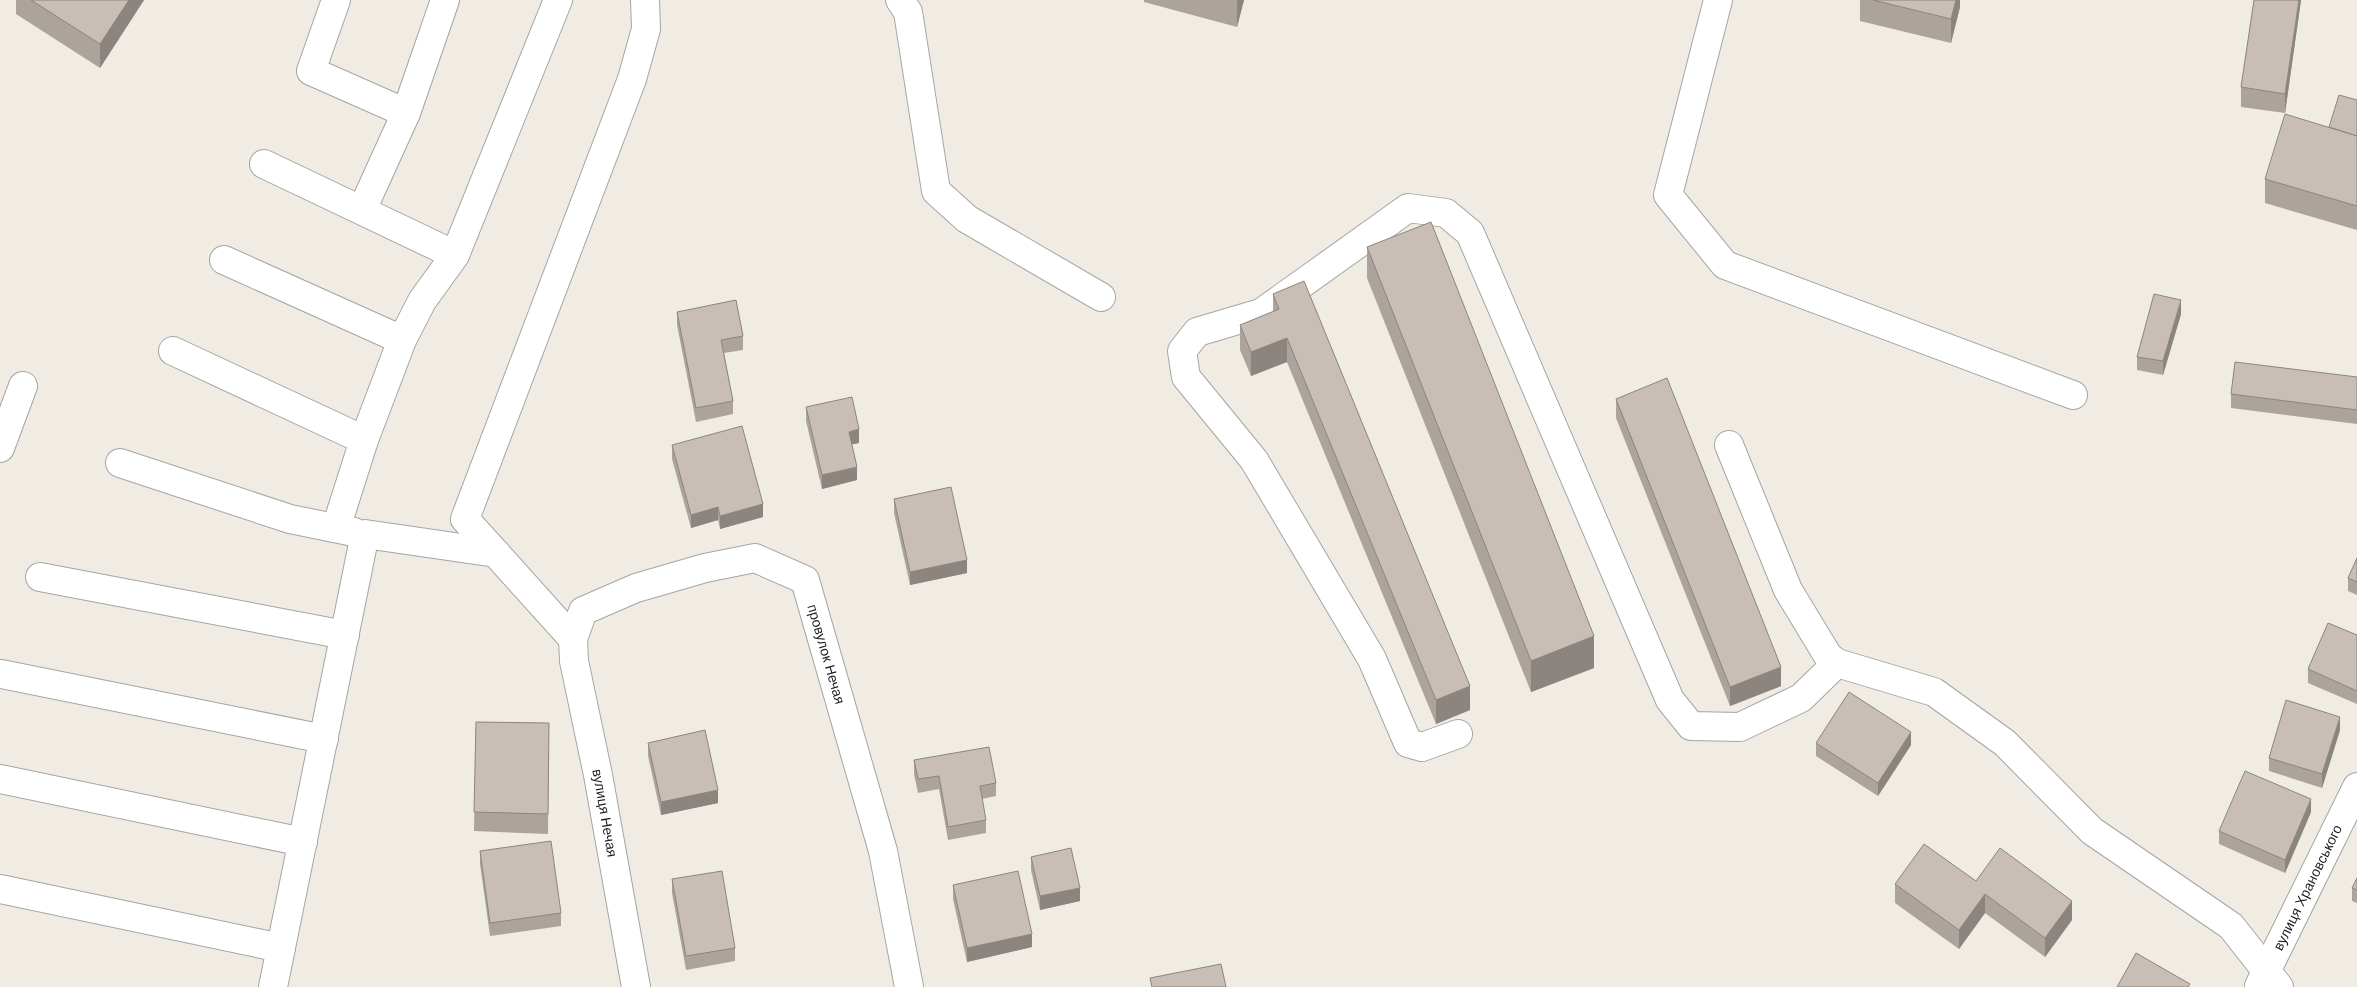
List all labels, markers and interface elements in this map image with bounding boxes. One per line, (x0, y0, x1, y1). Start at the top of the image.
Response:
street label: провулок Нечая (803, 602, 849, 706)
street label: вулиця Нечая (588, 767, 622, 859)
street label: вулиця Храновського (2269, 821, 2346, 953)

